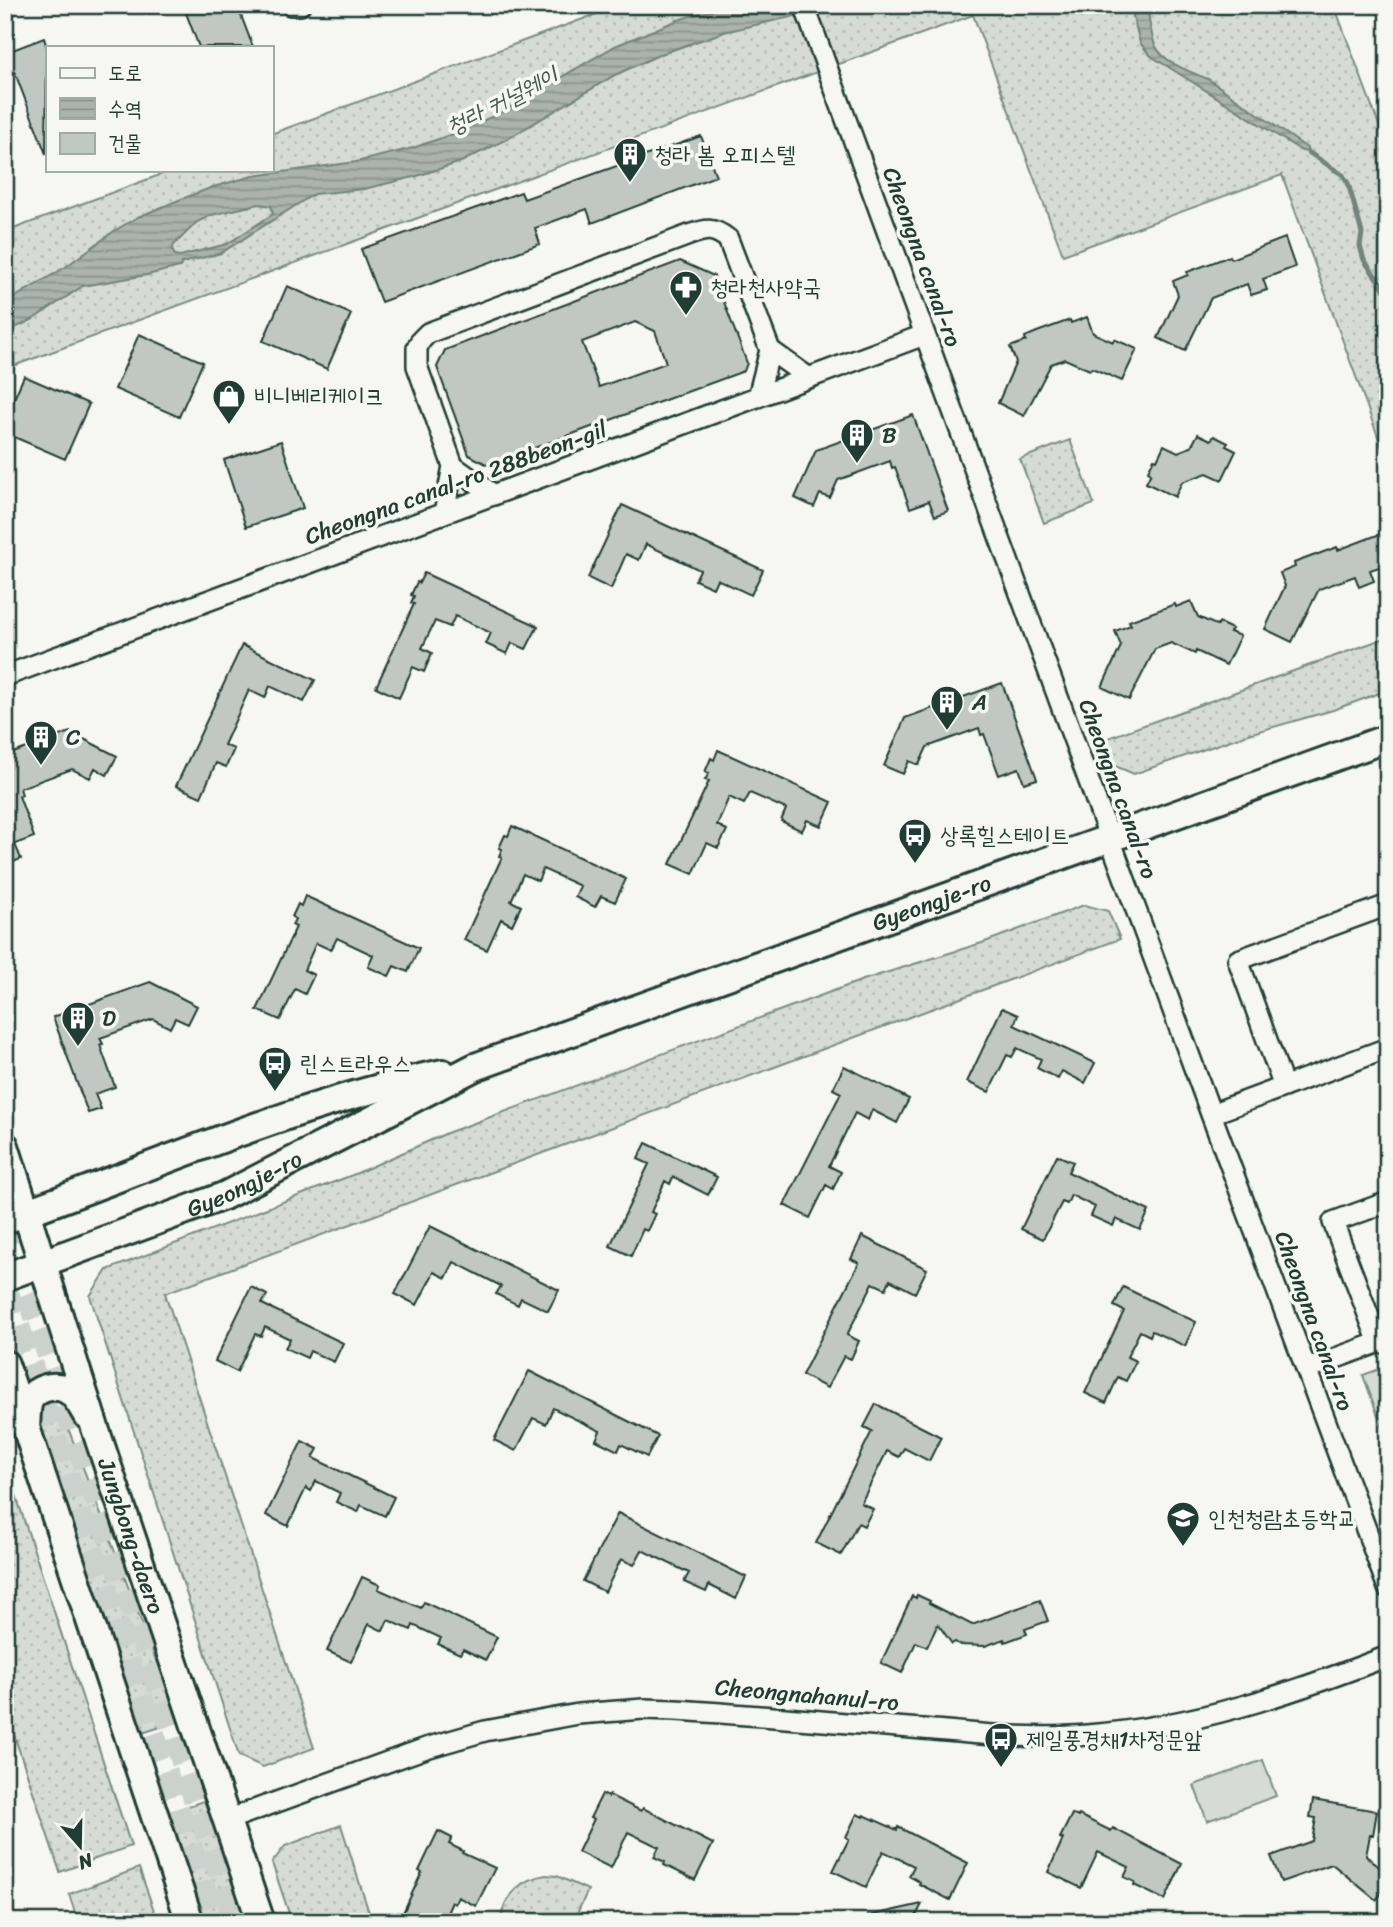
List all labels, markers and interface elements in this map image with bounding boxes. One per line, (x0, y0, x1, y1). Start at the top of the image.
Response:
legend (46, 46, 273, 172)
text: 도로 (108, 54, 142, 92)
water label: 청라 커널웨이 (438, 54, 567, 147)
text: 수역 (108, 90, 142, 128)
text: 건물 (108, 124, 142, 162)
place label: 청라 봄 오피스텔 (654, 134, 796, 175)
building icon: 청라 봄 오피스텔 (611, 135, 649, 184)
street label: Cheongna canal-ro (870, 161, 974, 353)
place label: 청라천사약국 (710, 267, 821, 308)
pharmacy icon: 청라천사약국 (667, 268, 705, 317)
place label: 비니베리케이크 (254, 376, 384, 417)
shop icon: 비니베리케이크 (210, 377, 248, 426)
street label: Cheongna canal-ro 288beon-gil (299, 409, 613, 557)
place label: B (882, 415, 897, 456)
building icon: B (838, 416, 876, 465)
place label: A (971, 682, 987, 723)
building icon: A (928, 683, 966, 732)
street label: Cheongna canal-ro (1066, 693, 1170, 885)
place label: C (66, 717, 81, 758)
building icon: C (22, 718, 60, 767)
place label: 상록힐스테이트 (940, 815, 1070, 856)
bus stop icon: 상록힐스테이트 (896, 816, 934, 865)
street label: Gyeongje-ro (866, 862, 997, 943)
place label: D (102, 998, 116, 1039)
building icon: D (59, 999, 97, 1048)
place label: 린스트라우스 (300, 1043, 411, 1084)
bus stop icon: 린스트라우스 (256, 1044, 294, 1093)
street label: Gyeongje-ro (181, 1138, 310, 1229)
street label: Cheongna canal-ro (1262, 1225, 1366, 1417)
street label: Jungbong-daero (86, 1452, 177, 1620)
place label: 인천청람초등학교 (1208, 1498, 1356, 1539)
school or university icon: 인천청람초등학교 (1164, 1499, 1202, 1548)
street label: Cheongnahanul-ro (713, 1667, 901, 1723)
place label: 제일풍경채1차정문앞 (1026, 1719, 1202, 1760)
bus stop icon: 제일풍경채1차정문앞 (982, 1720, 1020, 1769)
north arrow (46, 1812, 116, 1882)
text: N (73, 1843, 98, 1880)

